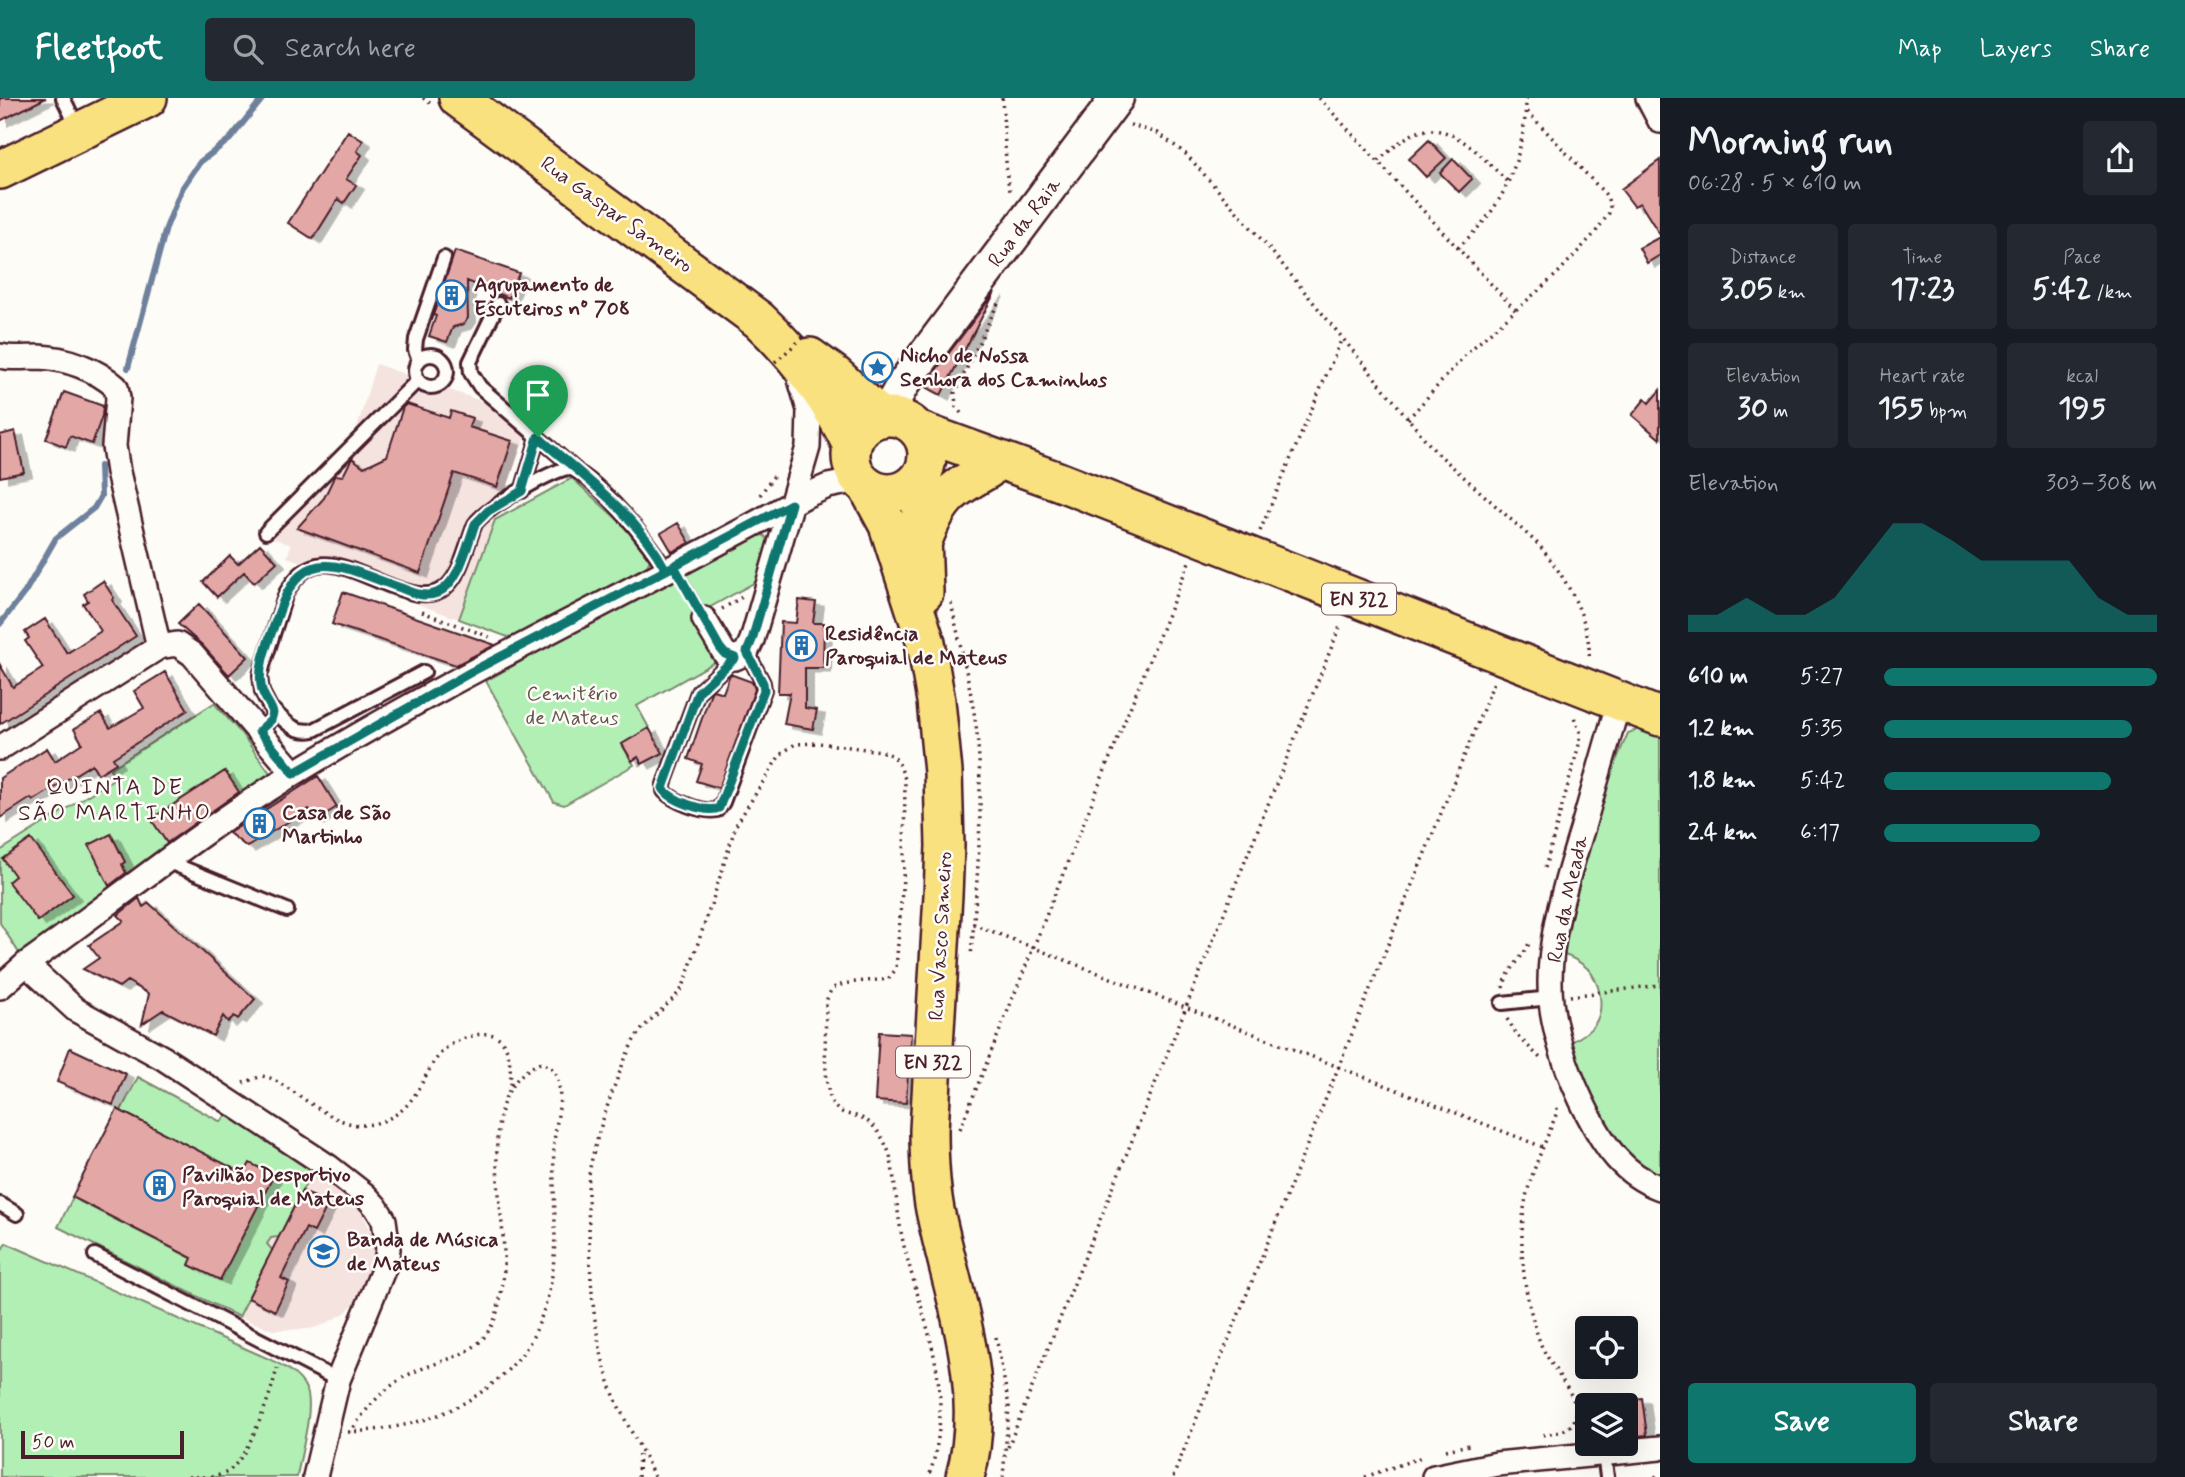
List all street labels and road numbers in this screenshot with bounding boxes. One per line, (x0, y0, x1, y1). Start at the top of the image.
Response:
street label: Rua Gaspar Sameiro (534, 150, 698, 280)
street label: Rua da Raia (982, 172, 1068, 273)
road number: EN 322 (1322, 584, 1396, 614)
street label: Rua da Meada (1541, 833, 1595, 965)
street label: Rua Vasco Sameiro (923, 851, 959, 1021)
road number: EN 322 (896, 1046, 970, 1078)

